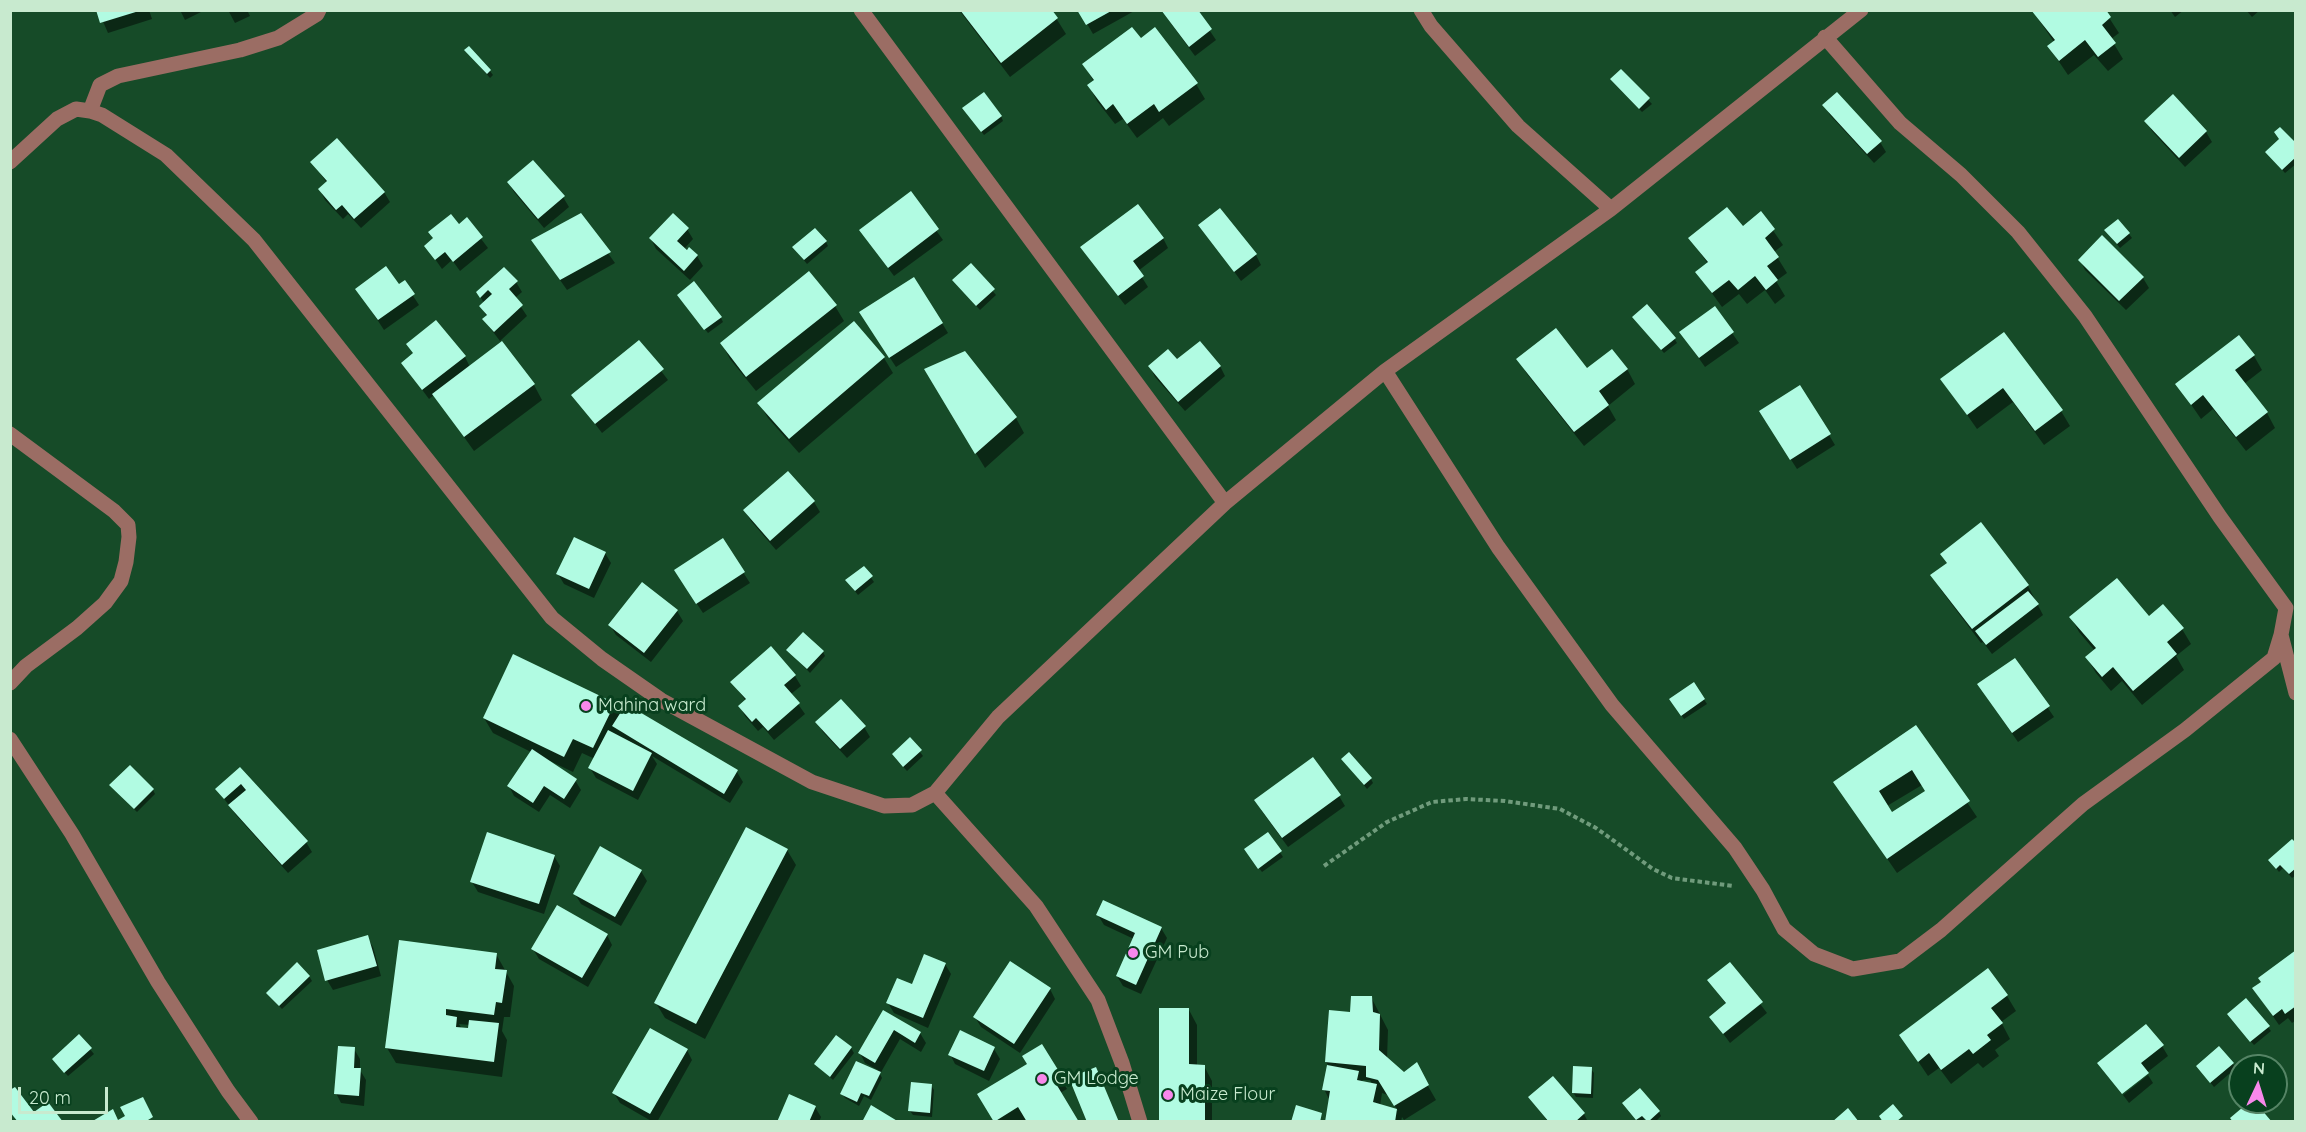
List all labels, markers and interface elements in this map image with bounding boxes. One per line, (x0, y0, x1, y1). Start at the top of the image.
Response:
place label: Mahina ward (598, 695, 706, 717)
marker: Mahina ward (579, 699, 593, 713)
place label: GM Pub (1145, 942, 1209, 964)
marker: GM Pub (1126, 946, 1140, 960)
north arrow (2228, 1054, 2288, 1114)
text: N (2253, 1058, 2266, 1078)
place label: GM Lodge (1054, 1068, 1139, 1090)
marker: GM Lodge (1035, 1072, 1049, 1086)
scale bar (21, 1075, 111, 1113)
place label: Maize Flour (1180, 1084, 1275, 1106)
text: 20 m (29, 1086, 71, 1109)
marker: Maize Flour (1161, 1088, 1175, 1102)

